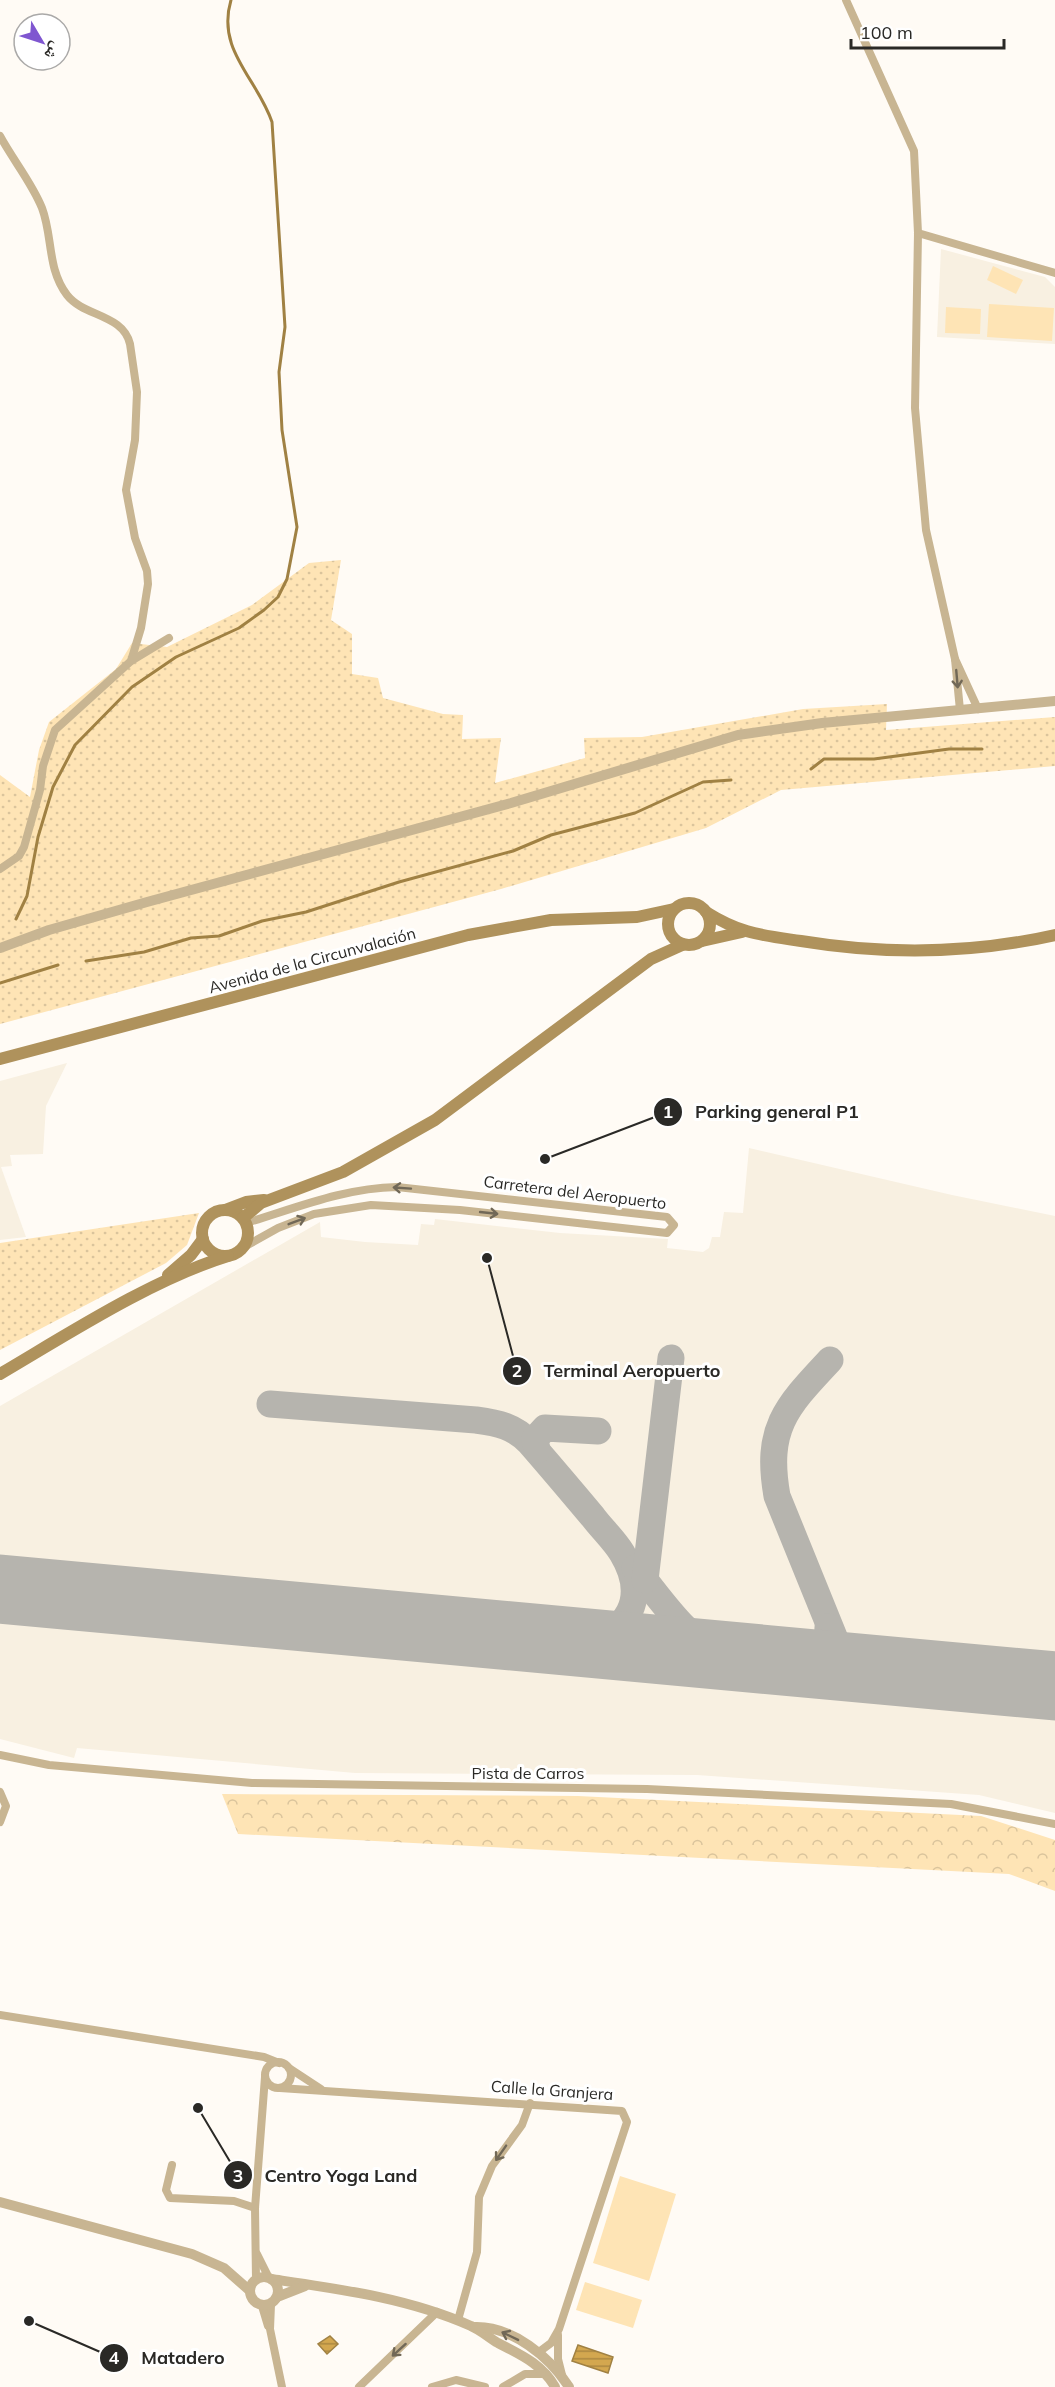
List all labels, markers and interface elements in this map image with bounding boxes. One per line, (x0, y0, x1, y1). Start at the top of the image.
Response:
north arrow (12, 12, 72, 72)
scale bar (851, 12, 1004, 50)
text: 100 m (860, 21, 913, 44)
text: ش (41, 39, 67, 64)
one-way arrow (952, 668, 963, 688)
street label: Avenida de la Circunvalación (206, 923, 418, 997)
callout: Parking general P1 (653, 1094, 871, 1130)
text: 1 (663, 1100, 673, 1123)
text: Parking general P1 (695, 1100, 859, 1123)
street label: Carretera del Aeropuerto (482, 1171, 668, 1213)
one-way arrow (392, 1182, 412, 1193)
one-way arrow (479, 1208, 498, 1219)
one-way arrow (287, 1214, 305, 1225)
callout: Terminal Aeropuerto (502, 1353, 733, 1389)
text: 2 (512, 1359, 522, 1382)
text: Terminal Aeropuerto (544, 1359, 720, 1382)
street label: Pista de Carros (472, 1763, 584, 1783)
street label: Calle la Granjera (490, 2076, 614, 2104)
one-way arrow (495, 2145, 507, 2161)
callout: Centro Yoga Land (223, 2157, 430, 2193)
text: 3 (233, 2164, 243, 2187)
text: Centro Yoga Land (265, 2164, 417, 2187)
one-way arrow (502, 2330, 520, 2342)
callout: Matadero (99, 2340, 236, 2376)
one-way arrow (392, 2343, 407, 2357)
text: 4 (109, 2346, 120, 2369)
text: Matadero (141, 2346, 225, 2369)

